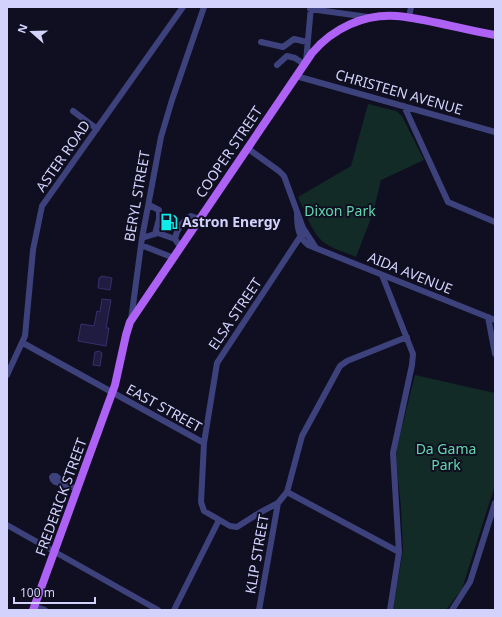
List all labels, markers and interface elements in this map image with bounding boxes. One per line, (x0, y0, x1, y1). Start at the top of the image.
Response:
north arrow (12, 12, 52, 52)
text: N (14, 22, 31, 35)
street label: CHRISTEEN AVENUE (333, 64, 465, 119)
street label: COOPER STREET (191, 102, 266, 201)
street label: ASTER ROAD (31, 116, 94, 195)
street label: BERYL STREET (119, 149, 154, 243)
park label: Dixon Park (304, 201, 376, 220)
fuel station icon: Astron Energy (159, 212, 179, 232)
place label: Astron Energy (182, 212, 281, 231)
street label: AIDA AVENUE (365, 247, 455, 298)
street label: ELSA STREET (204, 274, 266, 353)
street label: EAST STREET (123, 379, 205, 436)
street label: FREDERICK STREET (30, 435, 91, 558)
park label: Da Gama Park (416, 439, 476, 474)
street label: KLIP STREET (240, 512, 273, 595)
scale bar (14, 579, 95, 605)
text: 100 m (20, 584, 55, 601)

